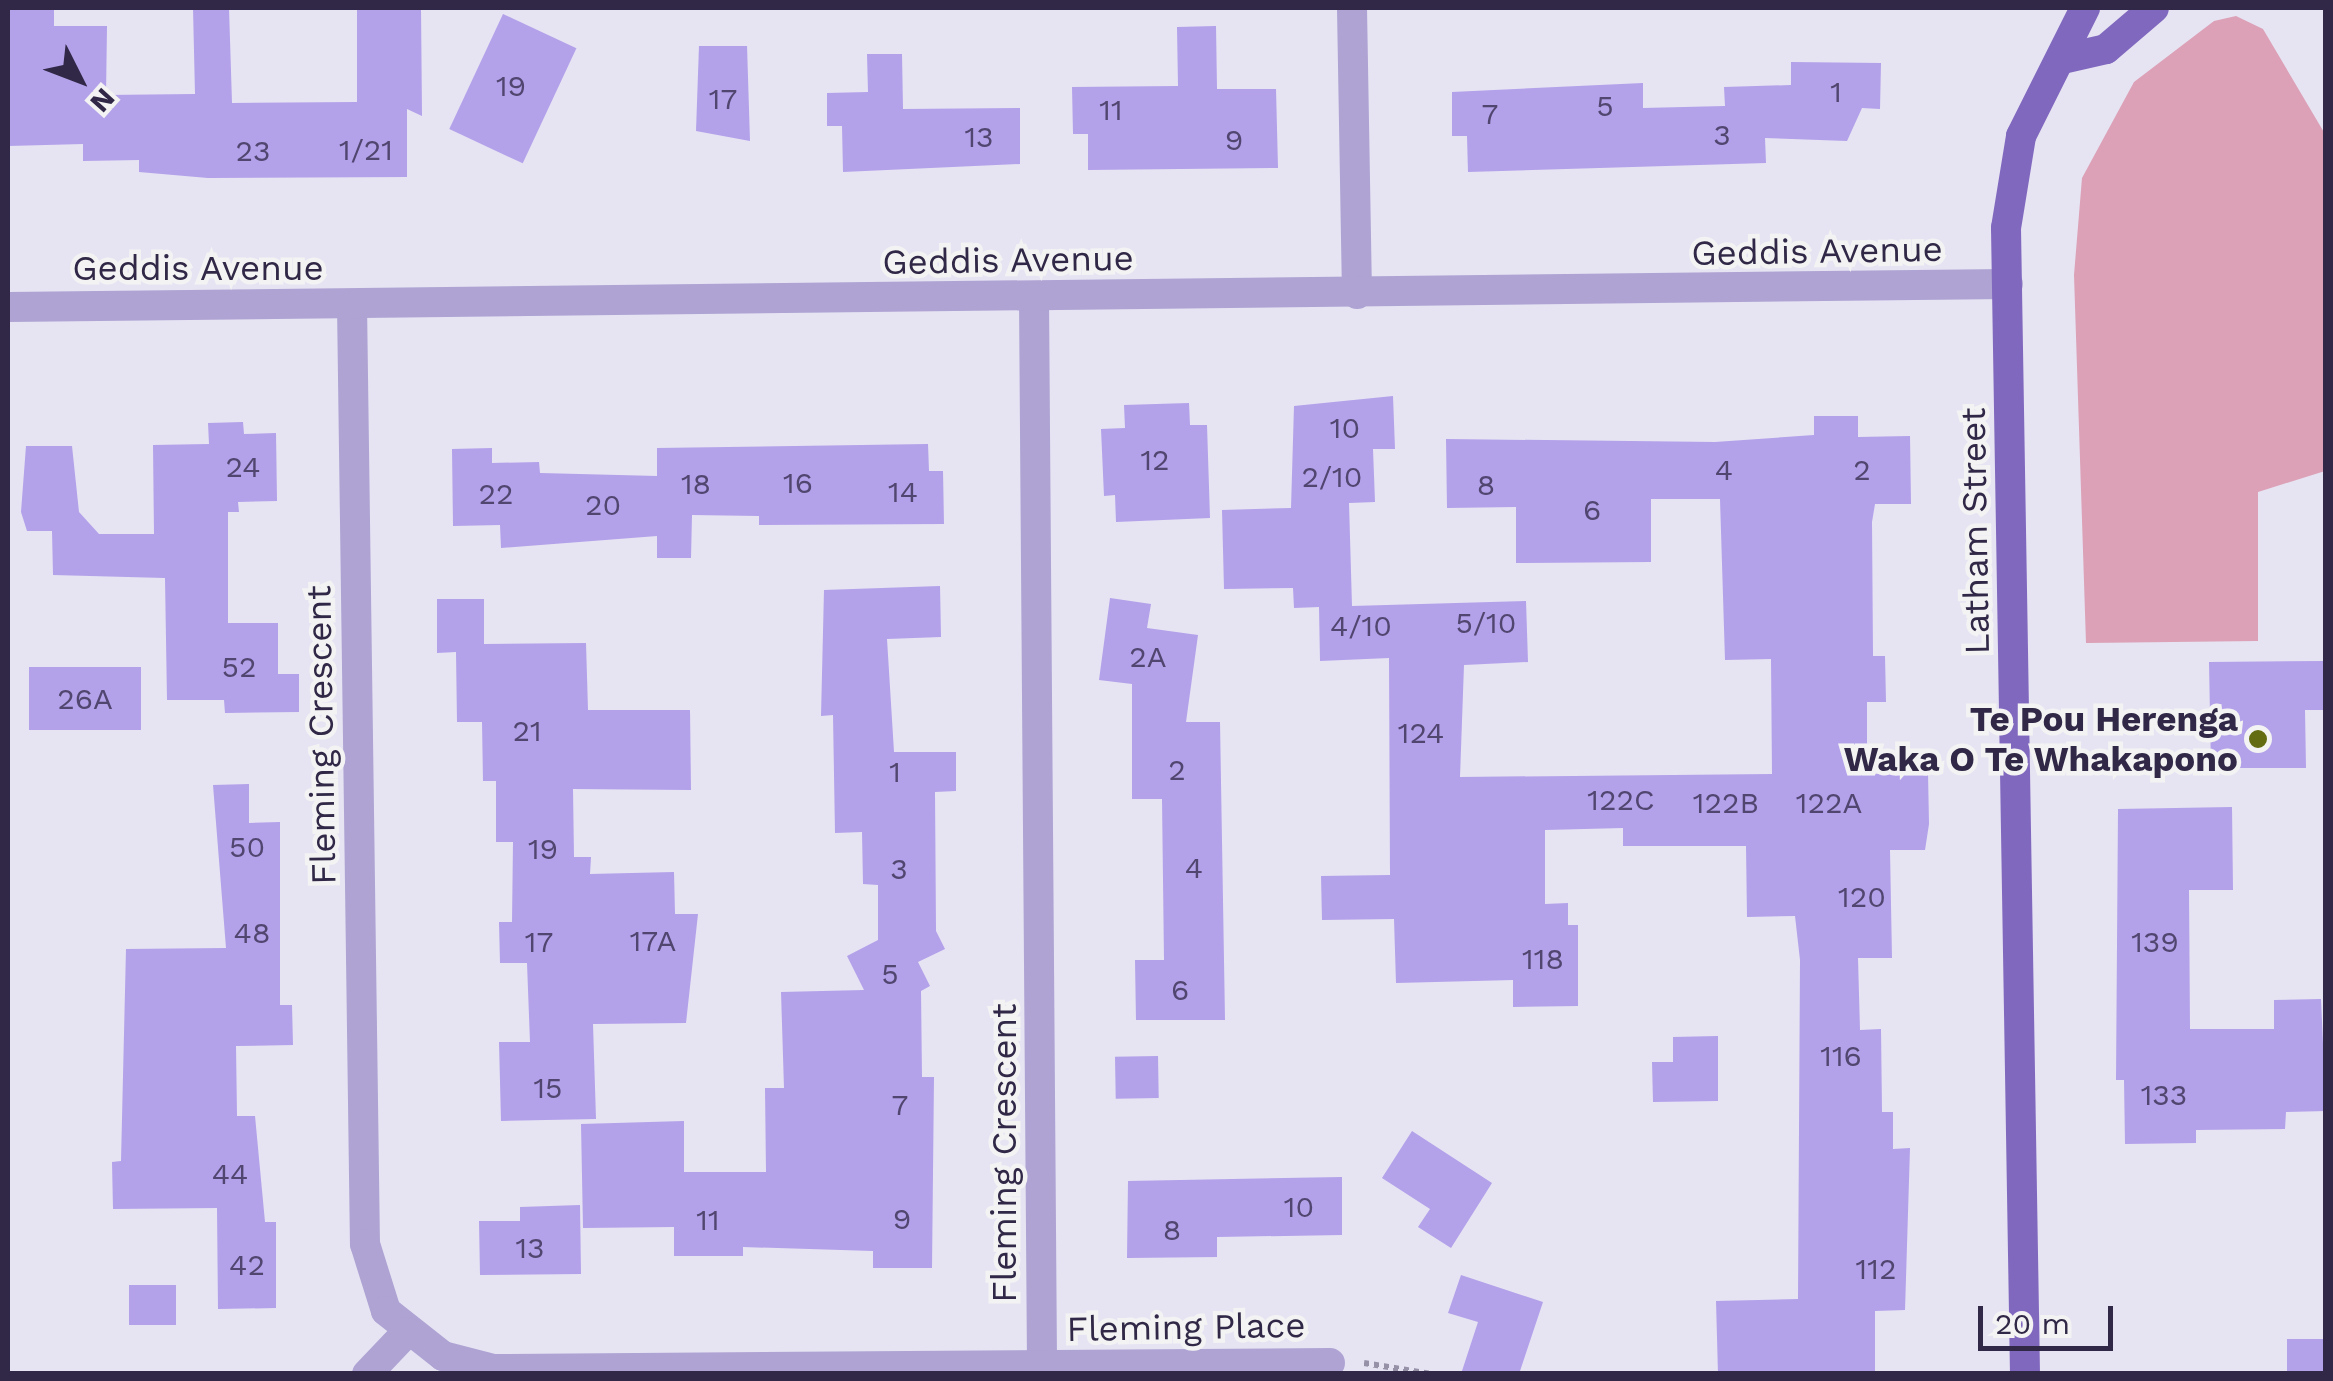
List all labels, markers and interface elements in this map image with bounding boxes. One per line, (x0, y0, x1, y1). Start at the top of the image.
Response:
north arrow (30, 30, 130, 130)
house number: 19 (496, 68, 526, 104)
house number: 1 (1830, 74, 1842, 110)
house number: 17 (709, 81, 737, 117)
text: N (83, 82, 122, 119)
house number: 5 (1596, 88, 1614, 124)
house number: 11 (1099, 92, 1123, 128)
house number: 7 (1482, 96, 1498, 132)
house number: 3 (1713, 117, 1731, 153)
house number: 13 (964, 119, 994, 155)
house number: 9 (1225, 122, 1243, 158)
house number: 1/21 (339, 132, 393, 168)
house number: 23 (236, 133, 270, 169)
street label: Geddis Avenue (1690, 228, 1944, 274)
street label: Geddis Avenue (881, 237, 1135, 283)
street label: Geddis Avenue (72, 247, 324, 289)
street label: Latham Street (1952, 407, 1998, 655)
house number: 10 (1330, 410, 1360, 446)
house number: 12 (1140, 442, 1170, 478)
house number: 24 (226, 449, 260, 485)
house number: 4 (1715, 452, 1733, 488)
house number: 2 (1853, 452, 1871, 488)
house number: 2/10 (1302, 459, 1362, 495)
house number: 16 (783, 465, 813, 501)
house number: 18 (681, 466, 711, 502)
house number: 8 (1477, 467, 1495, 503)
house number: 14 (888, 474, 918, 510)
house number: 22 (479, 476, 513, 512)
house number: 20 (585, 487, 621, 523)
house number: 6 (1583, 492, 1601, 528)
street label: Fleming Crescent (297, 585, 345, 885)
house number: 5/10 (1456, 605, 1516, 641)
house number: 4/10 (1330, 608, 1392, 644)
house number: 2A (1129, 639, 1167, 675)
house number: 52 (222, 649, 256, 685)
house number: 26A (57, 681, 113, 717)
place label: Te Pou Herenga Waka O Te Whakapono (1842, 698, 2238, 780)
house number: 21 (512, 713, 542, 749)
house number: 124 (1398, 715, 1444, 751)
marker: Te Pou Herenga Waka O Te Whakapono (2247, 728, 2269, 750)
house number: 2 (1168, 752, 1186, 788)
house number: 1 (889, 754, 901, 790)
house number: 122C (1587, 782, 1655, 818)
house number: 122B (1693, 785, 1759, 821)
house number: 122A (1796, 785, 1862, 821)
house number: 50 (229, 829, 265, 865)
house number: 19 (528, 831, 558, 867)
house number: 4 (1185, 850, 1203, 886)
house number: 3 (890, 851, 908, 887)
house number: 120 (1838, 879, 1886, 915)
house number: 48 (234, 915, 270, 951)
house number: 17A (630, 923, 676, 959)
house number: 17 (525, 924, 553, 960)
house number: 139 (2131, 924, 2179, 960)
house number: 118 (1522, 941, 1564, 977)
house number: 5 (881, 956, 899, 992)
house number: 6 (1171, 972, 1189, 1008)
street label: Fleming Crescent (983, 1003, 1025, 1303)
house number: 116 (1820, 1038, 1862, 1074)
house number: 15 (533, 1070, 563, 1106)
house number: 133 (2141, 1077, 2187, 1113)
house number: 7 (892, 1087, 908, 1123)
house number: 44 (212, 1156, 248, 1192)
house number: 10 (1284, 1189, 1314, 1225)
house number: 9 (893, 1201, 911, 1237)
house number: 11 (696, 1202, 720, 1238)
house number: 8 (1163, 1212, 1181, 1248)
house number: 13 (515, 1230, 545, 1266)
house number: 42 (229, 1247, 265, 1283)
house number: 112 (1856, 1251, 1896, 1287)
scale bar (1983, 1286, 2118, 1348)
street label: Fleming Place (1066, 1304, 1306, 1350)
text: 20 m (1995, 1306, 2070, 1341)

